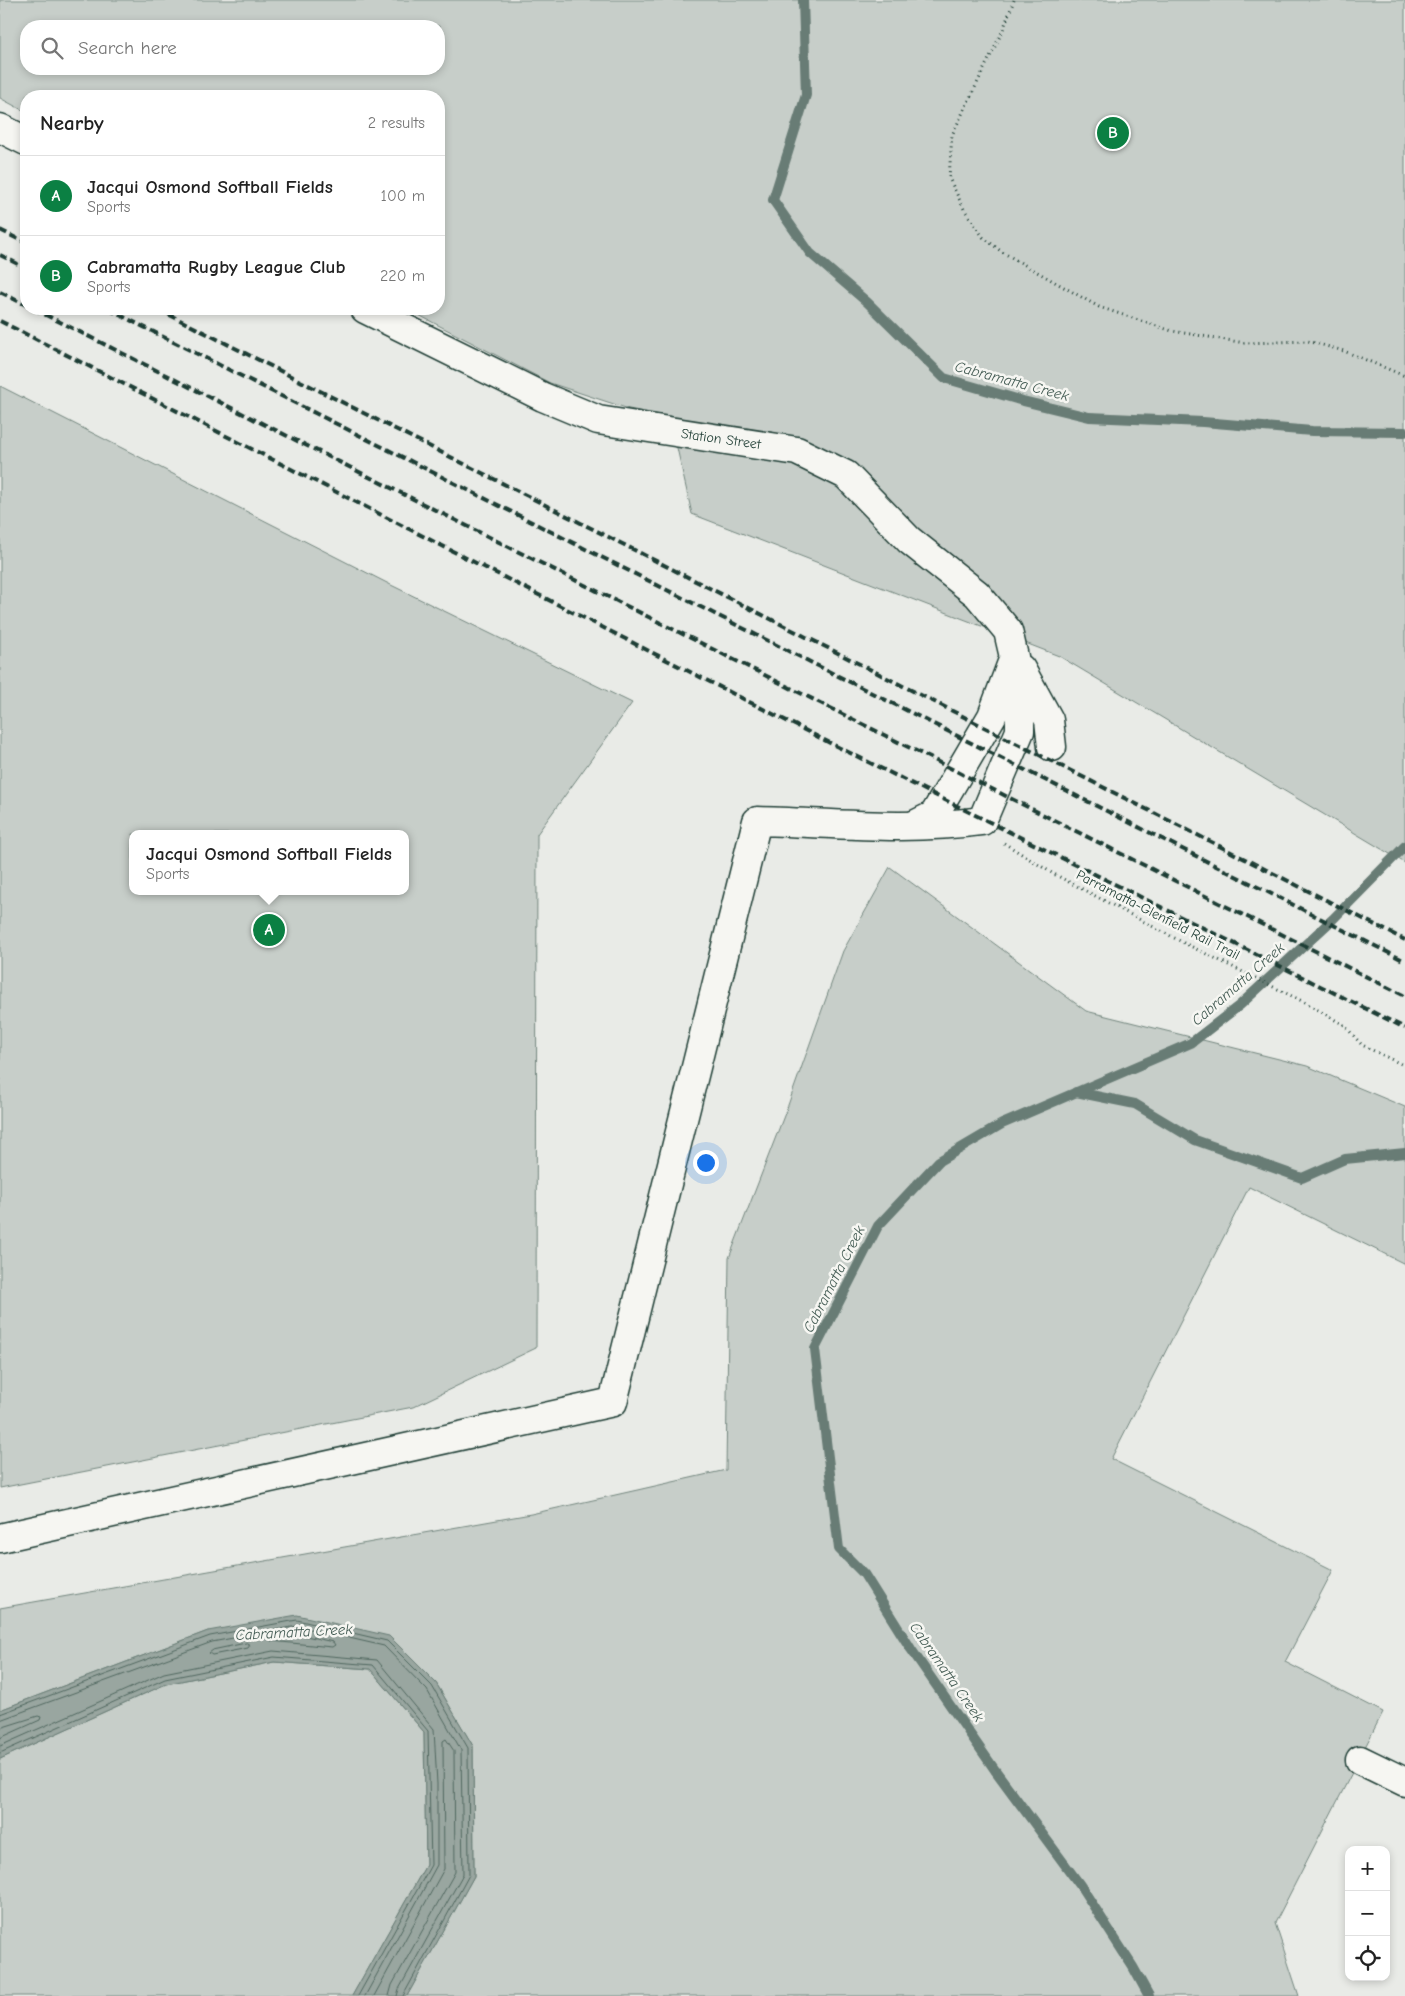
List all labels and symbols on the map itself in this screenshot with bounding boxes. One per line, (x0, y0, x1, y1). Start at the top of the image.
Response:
pin: B (1097, 114, 1129, 152)
water label: Cabramatta Creek (953, 357, 1072, 405)
street label: Station Street (680, 425, 763, 453)
street label: Parramatta-Glenfield Rail Trail (1073, 866, 1243, 964)
pin: A (253, 911, 285, 949)
water label: Cabramatta Creek (1188, 938, 1289, 1029)
your location (693, 1150, 719, 1176)
water label: Cabramatta Creek (799, 1222, 869, 1335)
water label: Cabramatta Creek (906, 1619, 988, 1726)
water label: Cabramatta Creek (235, 1620, 354, 1644)

